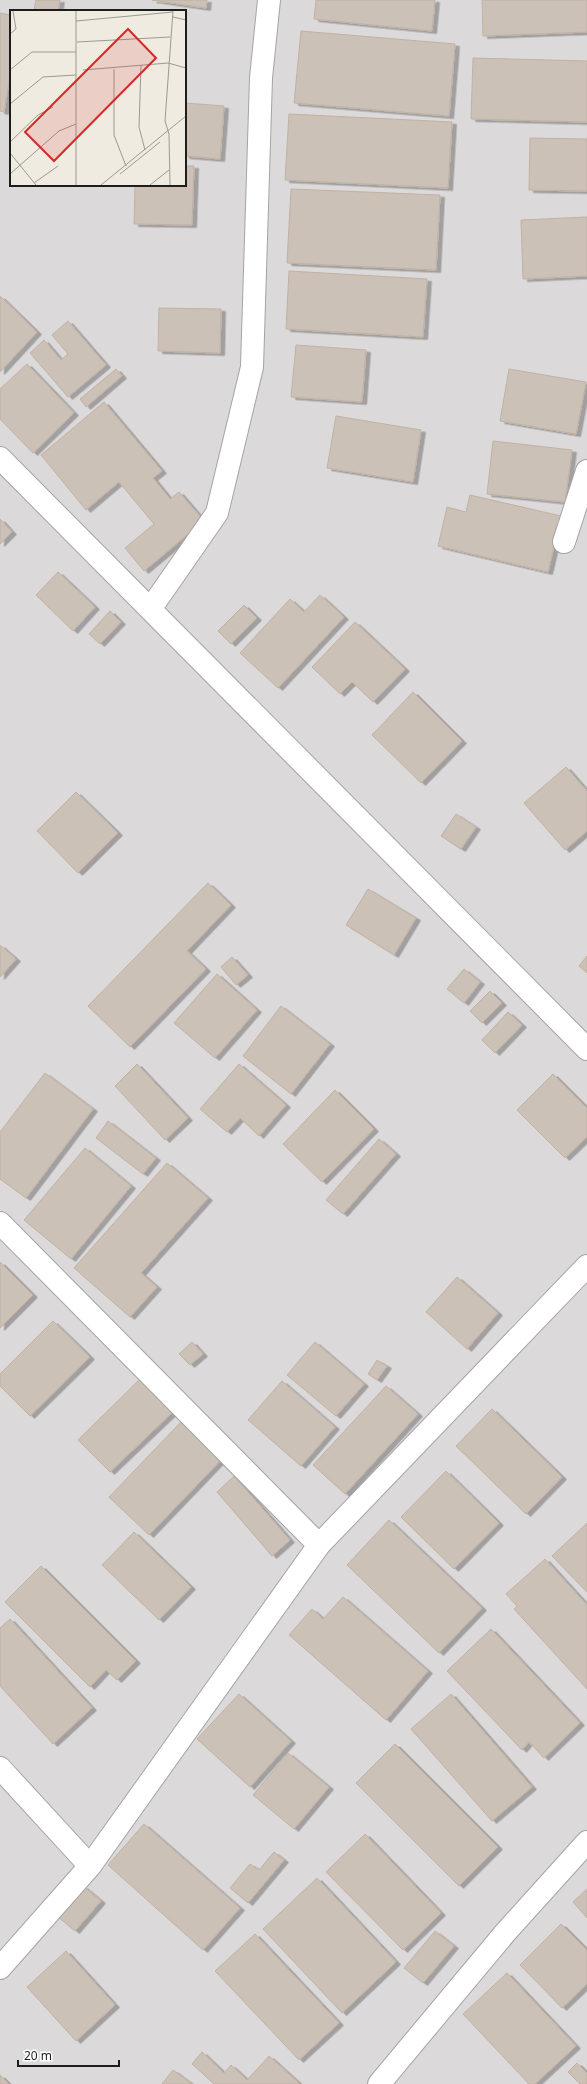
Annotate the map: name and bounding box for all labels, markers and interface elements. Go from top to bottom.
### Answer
inset map [10,10,186,186]
scale bar [18,2042,119,2068]
text: 20 m [24,2047,52,2064]

